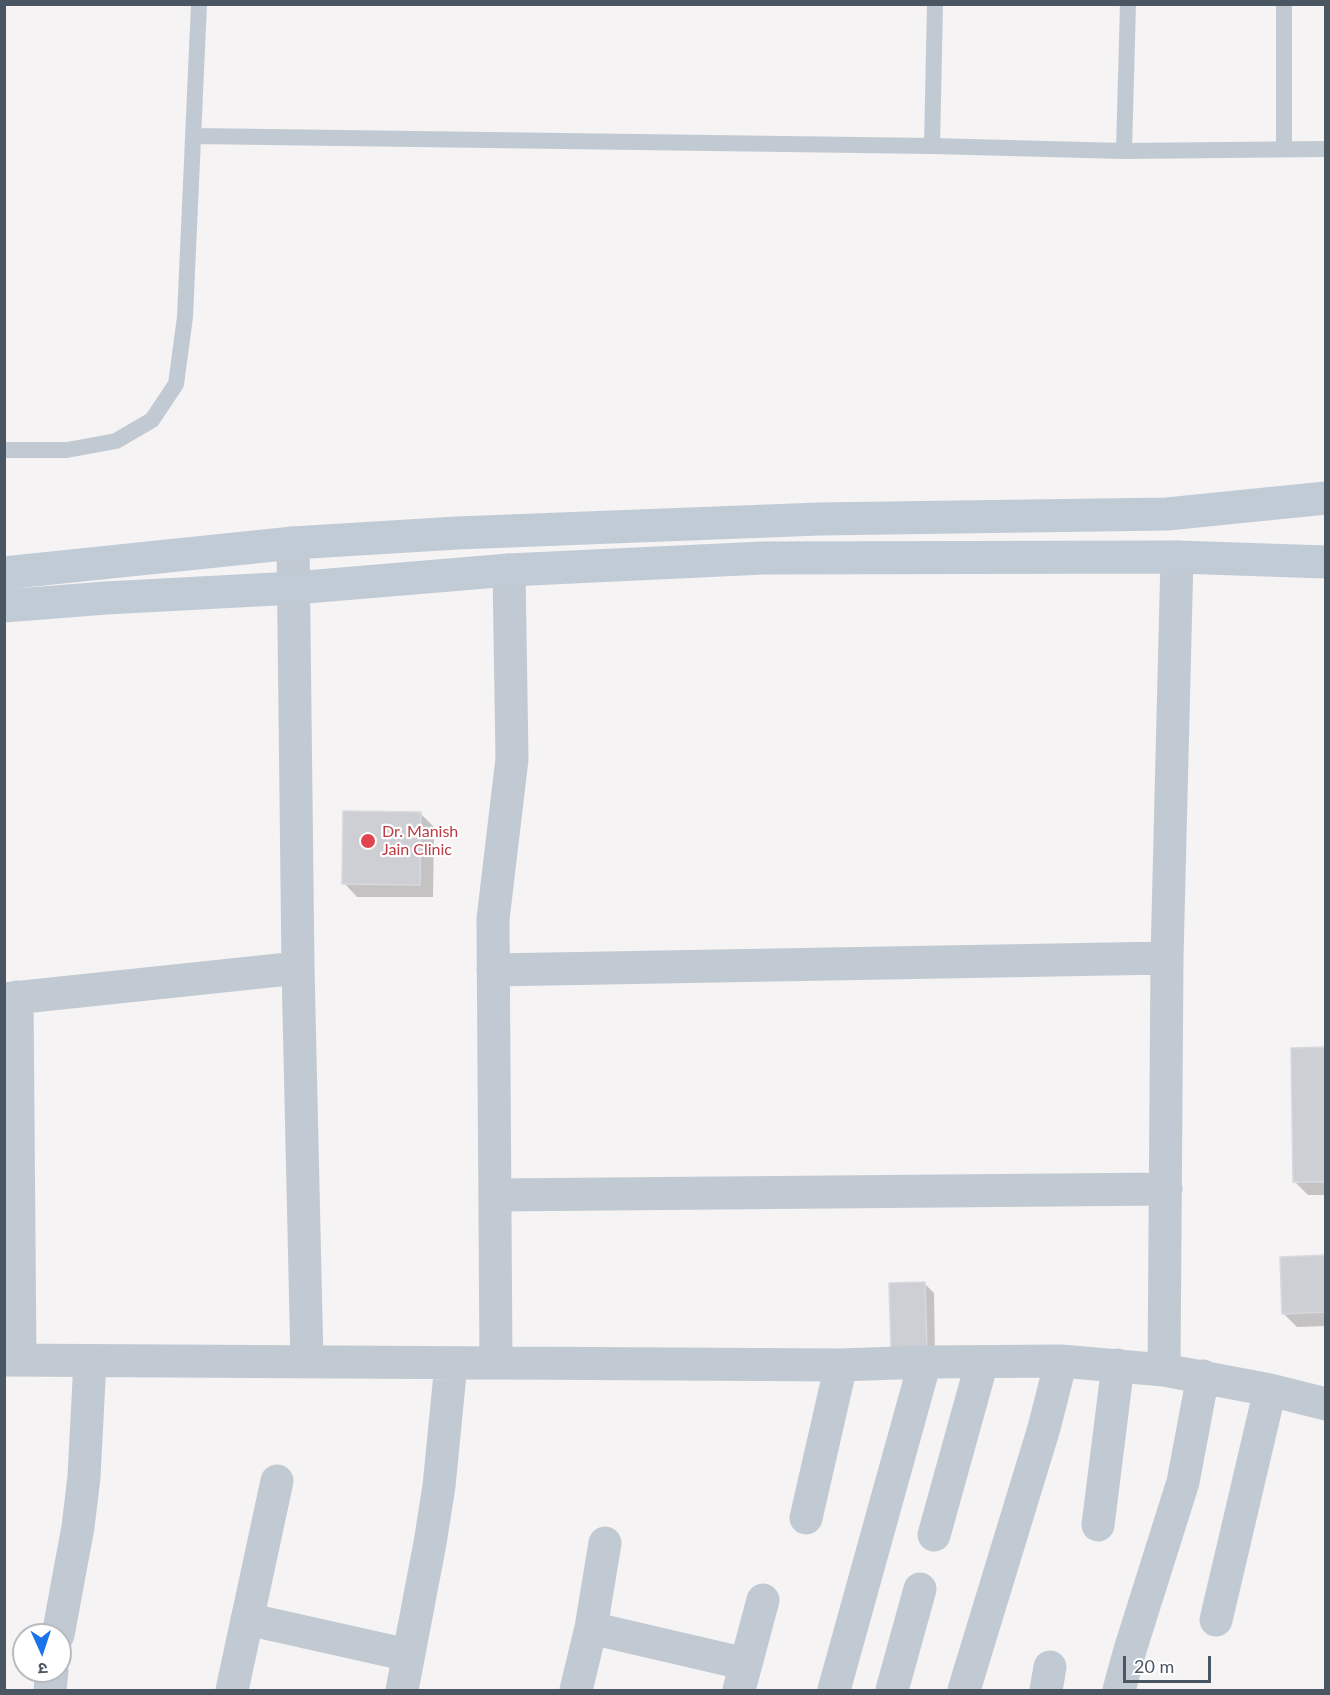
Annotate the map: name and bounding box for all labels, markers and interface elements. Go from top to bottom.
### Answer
place label: Dr. Manish Jain Clinic [382,822,458,860]
marker: Dr. Manish Jain Clinic [359,832,377,850]
north arrow [12,1623,72,1683]
scale bar [1126,1644,1214,1682]
text: 20 m [1134,1655,1174,1677]
text: उ [38,1660,48,1679]

